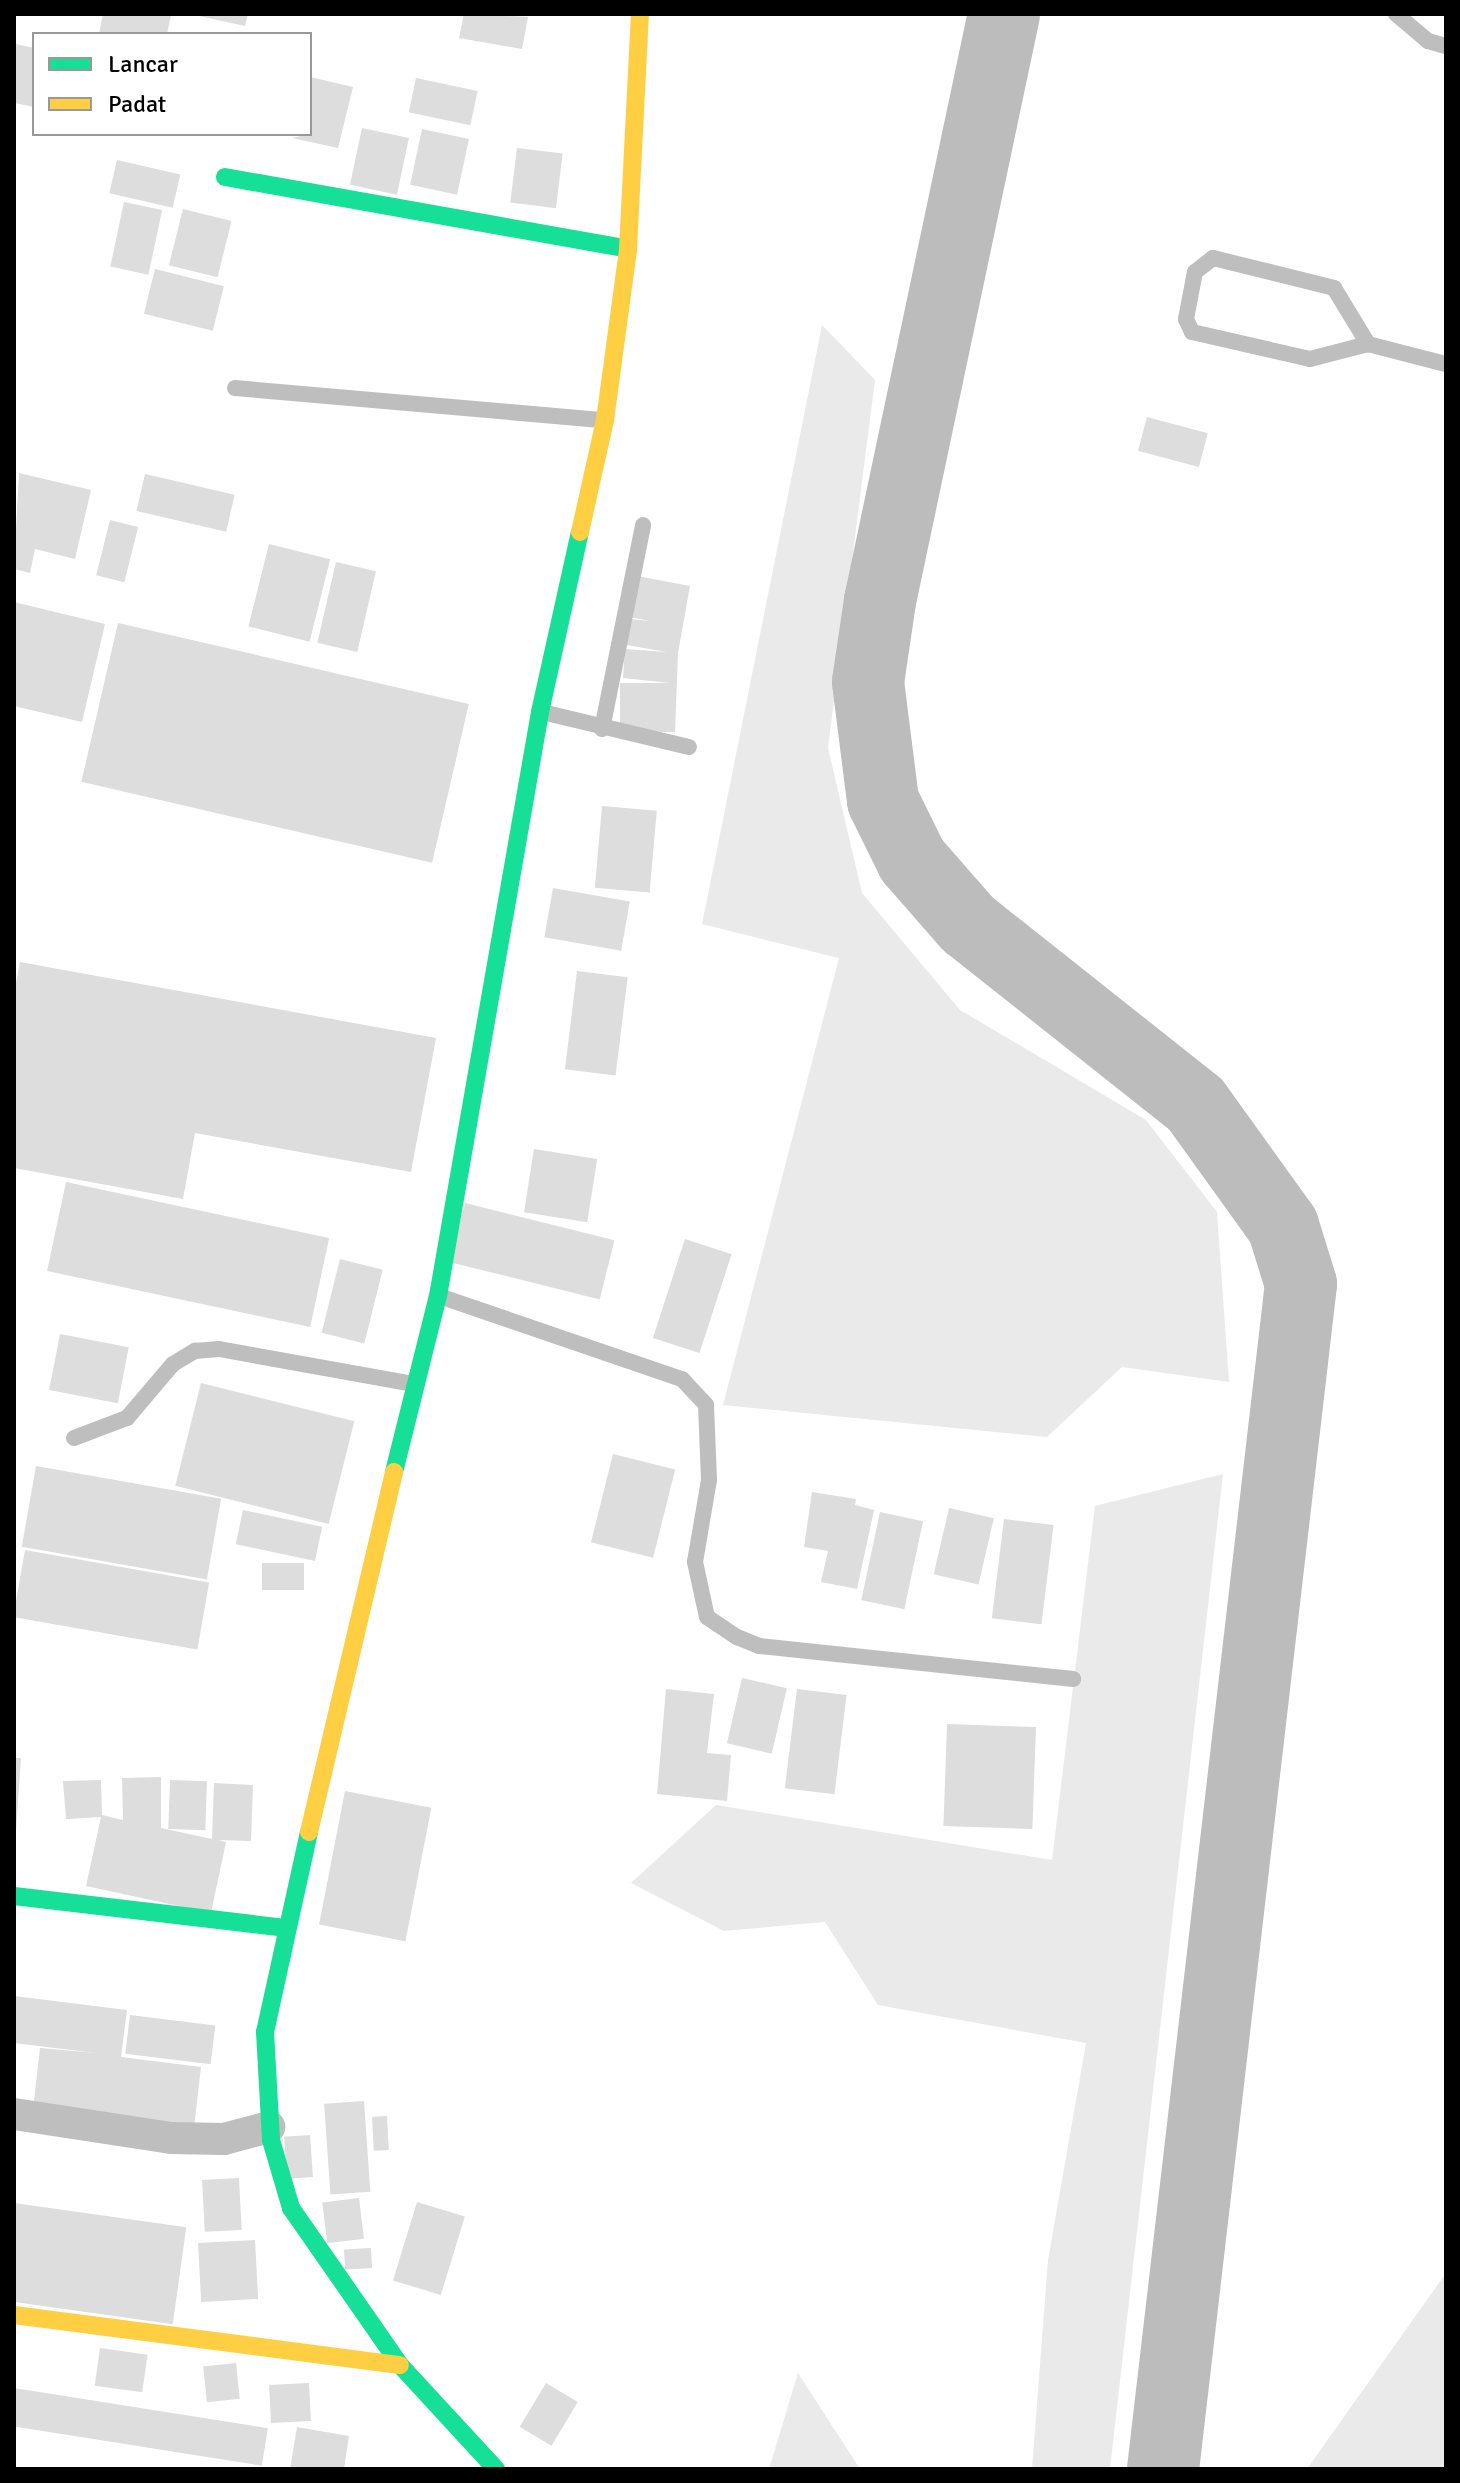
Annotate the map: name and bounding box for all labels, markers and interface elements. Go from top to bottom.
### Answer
legend [32,32,312,136]
text: Lancar [108,49,178,79]
text: Padat [108,89,166,119]

